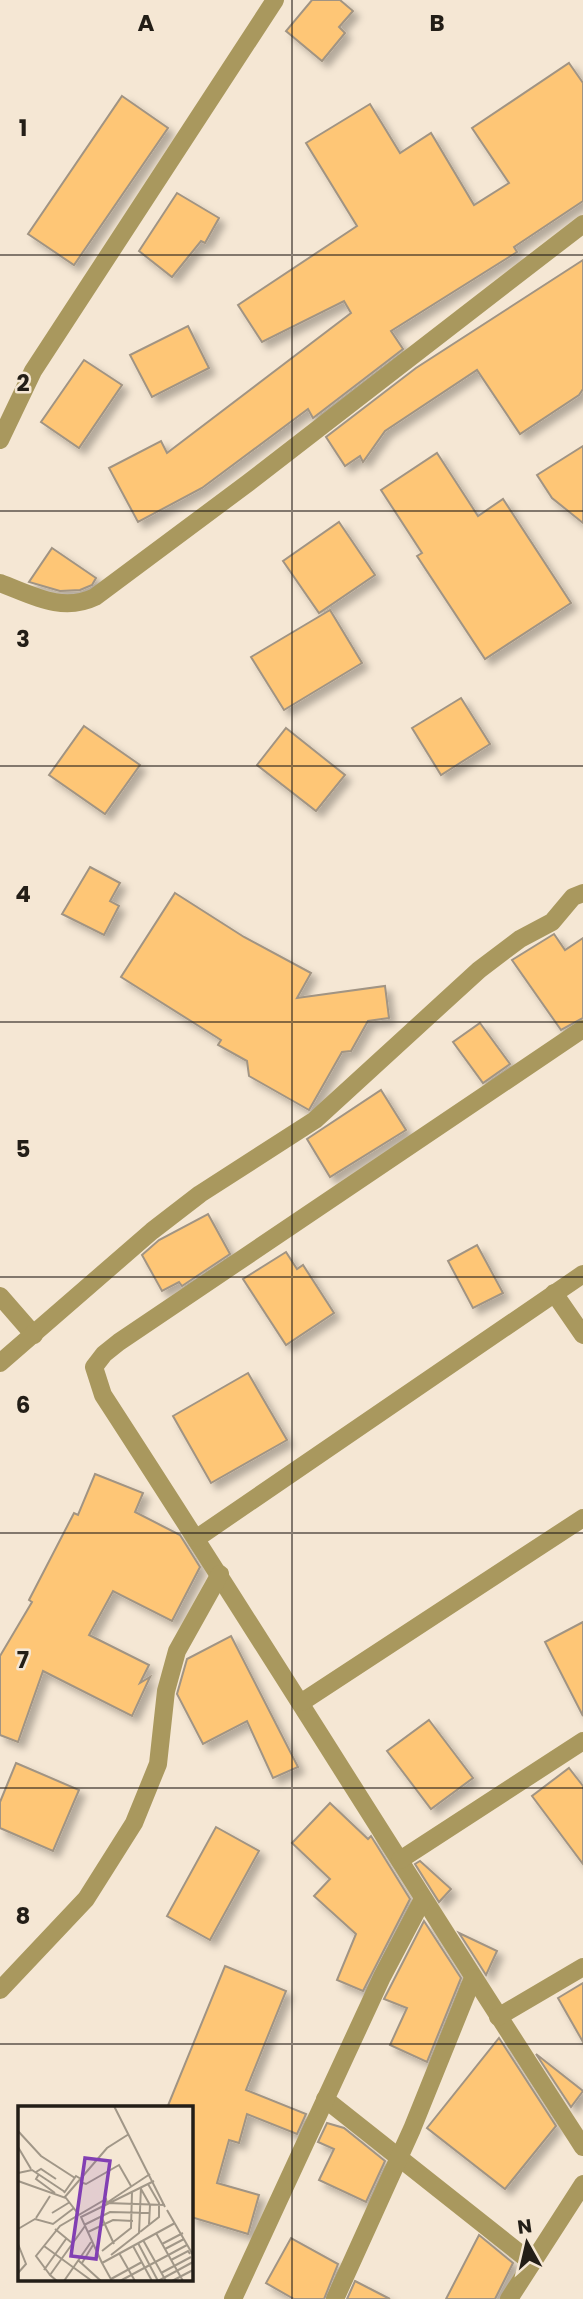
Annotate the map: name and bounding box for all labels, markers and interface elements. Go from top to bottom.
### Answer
text: A [138,7,155,39]
text: B [429,7,445,39]
text: 1 [19,112,27,144]
text: 2 [16,367,30,399]
text: 3 [16,623,30,655]
text: 4 [15,878,31,910]
text: 5 [16,1133,30,1165]
text: 6 [16,1389,30,1421]
text: 7 [17,1644,29,1676]
text: 8 [16,1900,30,1932]
inset map [18,2106,192,2282]
north arrow [492,2208,562,2278]
text: N [516,2212,534,2241]

